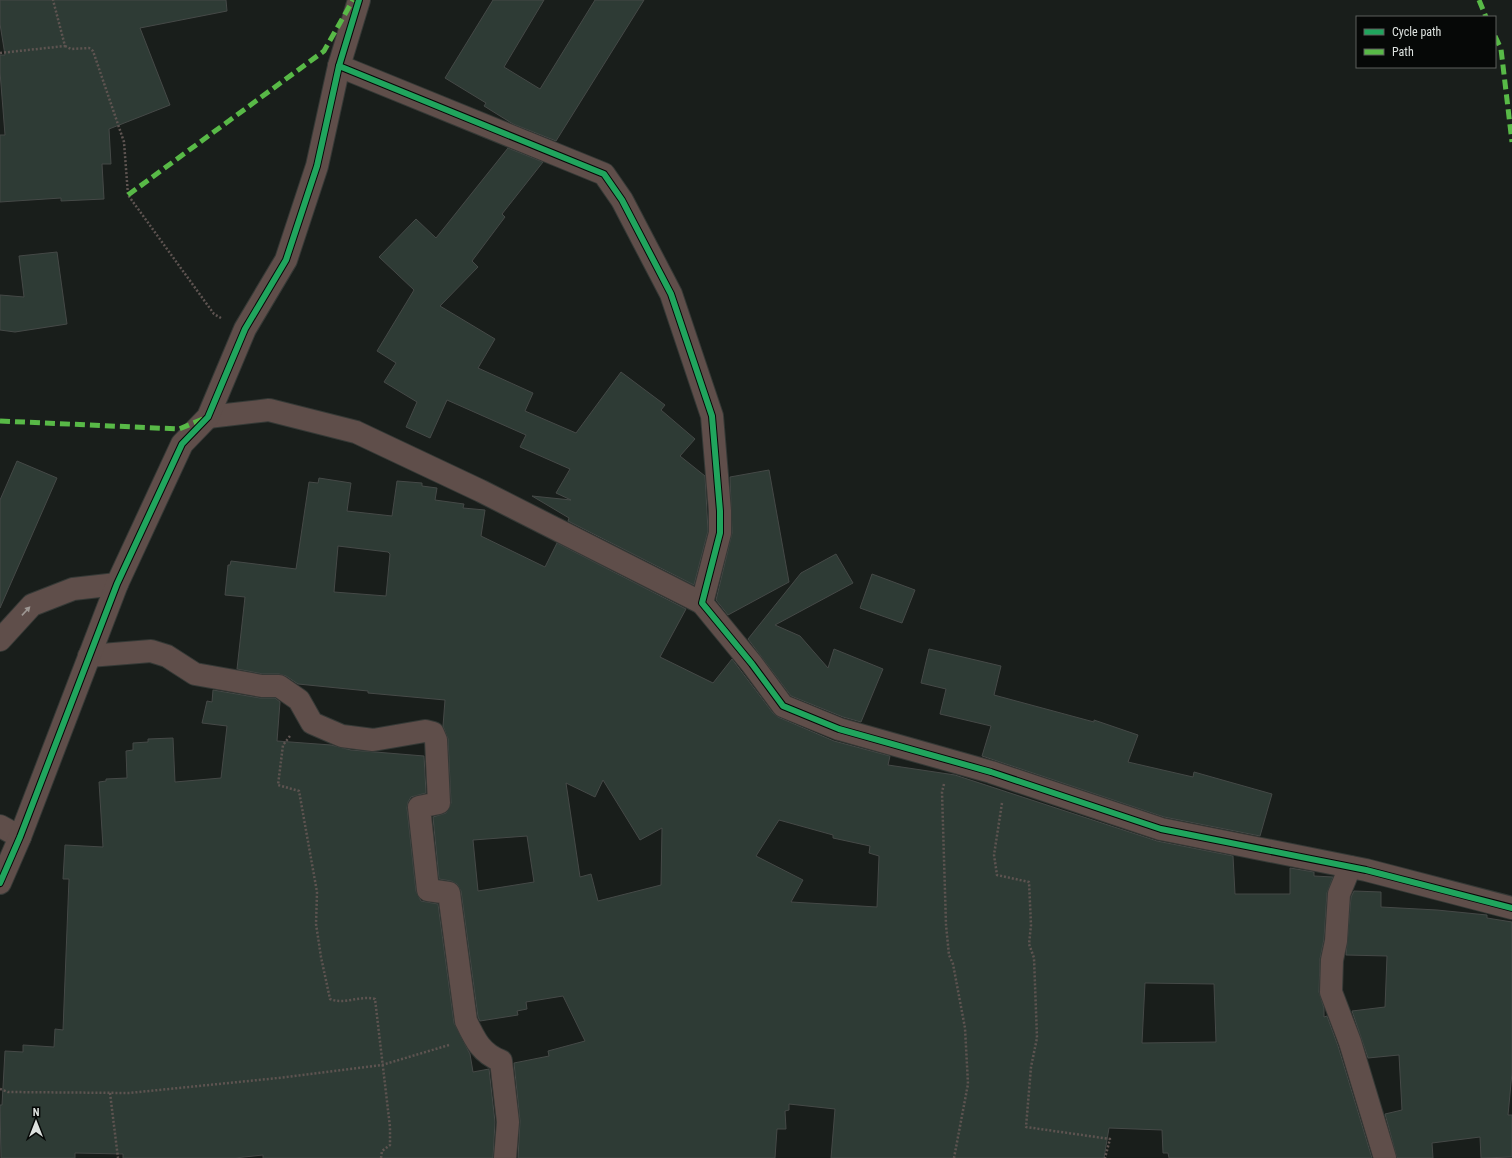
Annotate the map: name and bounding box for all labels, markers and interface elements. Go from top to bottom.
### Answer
legend [1356,16,1496,68]
text: Cycle path [1392,25,1442,39]
text: Path [1392,45,1414,59]
one-way arrow [22,606,31,616]
north arrow [16,1102,56,1142]
text: N [33,1106,40,1119]

